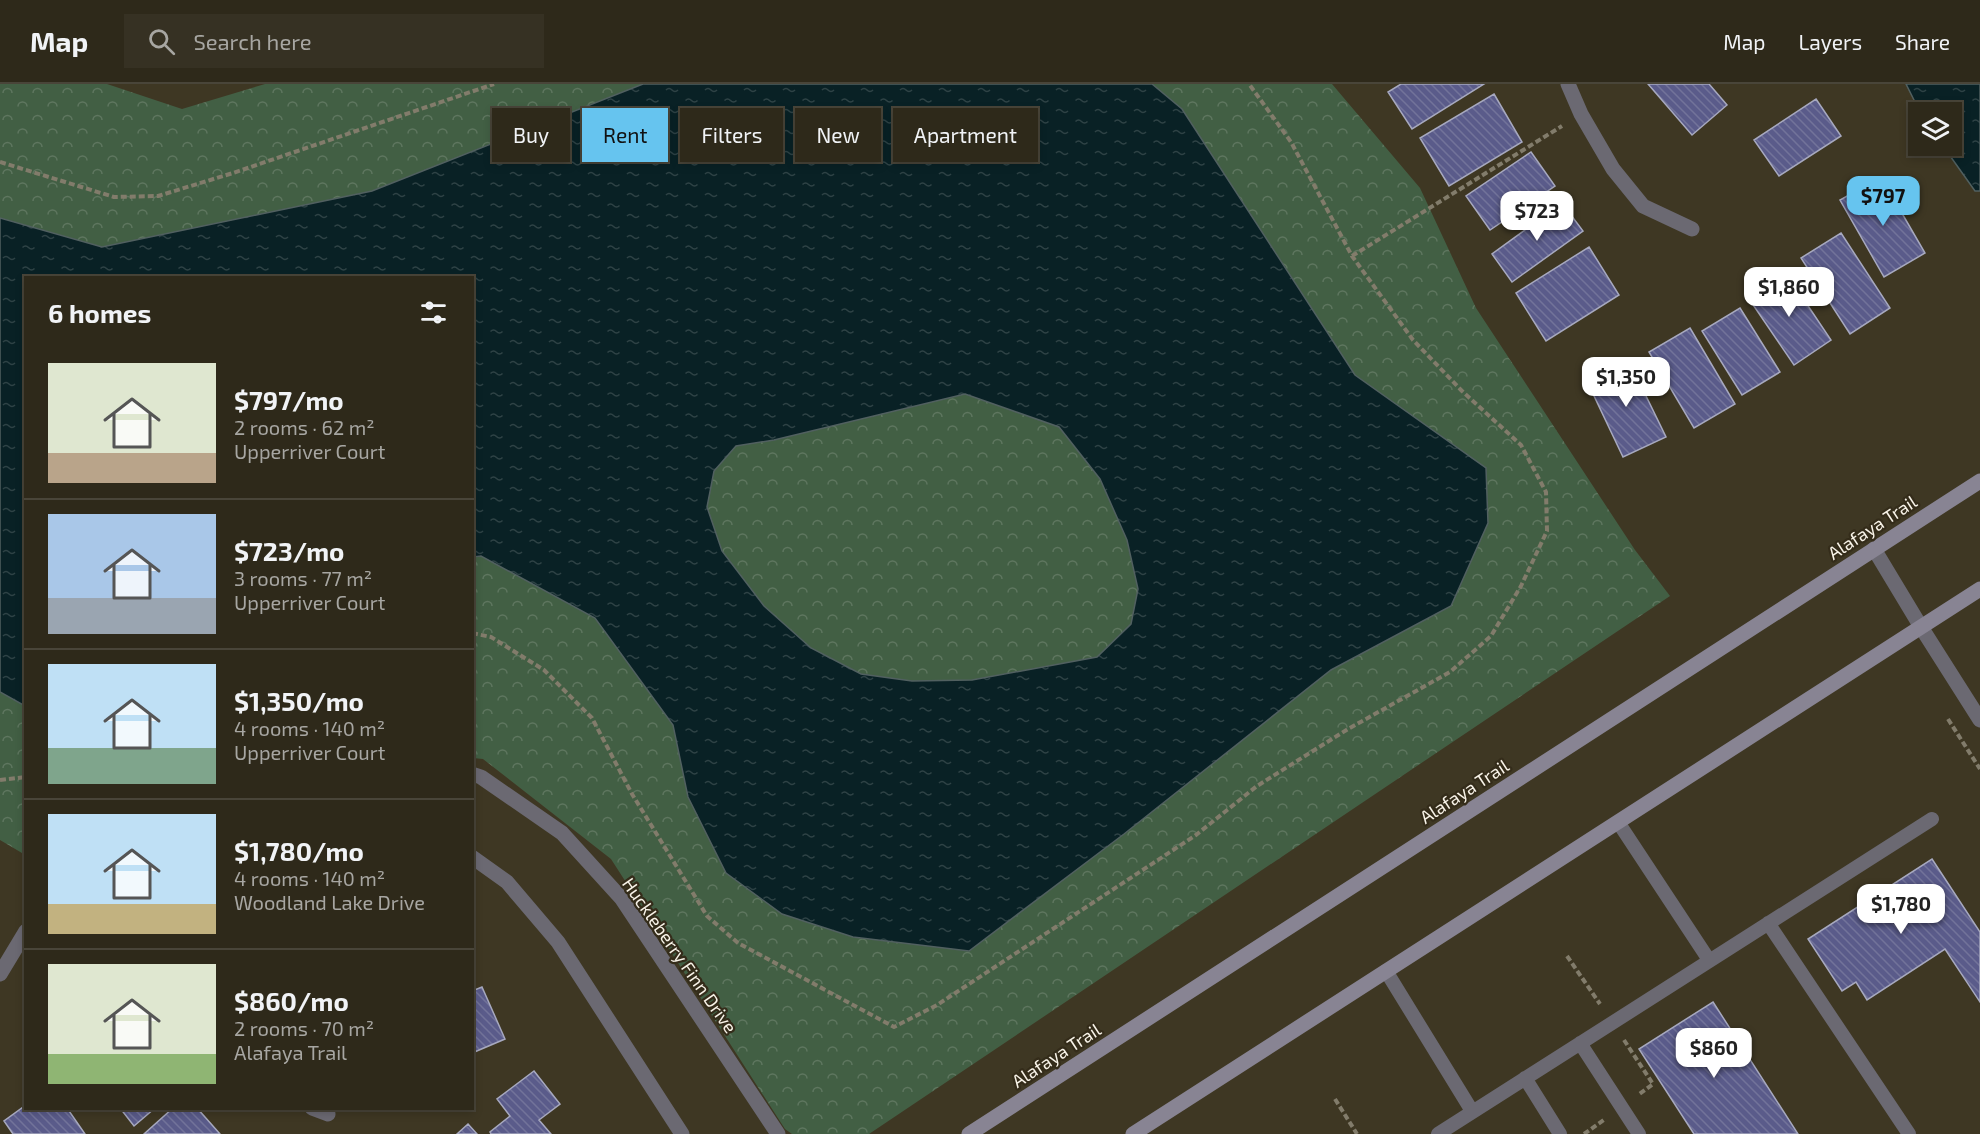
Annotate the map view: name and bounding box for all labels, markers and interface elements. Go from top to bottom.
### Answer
search box [124,14,544,68]
text: Map [30,24,88,58]
icon: search [145,25,178,58]
text: Search here [193,28,312,54]
text: Map [1723,29,1765,54]
text: Layers [1798,29,1862,54]
text: Share [1895,29,1950,54]
map controls [1908,102,1962,156]
button: layers [1908,102,1962,156]
chip: Buy [492,108,570,162]
chip: Rent [582,108,668,162]
chip: Filters [680,108,783,162]
chip: New [795,108,881,162]
chip: Apartment [893,108,1038,162]
pin: $797 [1847,176,1919,227]
text: $797 [1861,183,1905,207]
pin: $723 [1501,191,1573,242]
text: $723 [1514,198,1560,222]
pin: $1,860 [1740,267,1838,318]
text: $1,860 [1758,274,1820,298]
icon: filters [417,296,450,329]
text: 6 homes [48,297,151,328]
pin: $1,350 [1577,357,1675,408]
text: $1,350 [1596,364,1656,388]
text: $797/mo [234,384,344,415]
icon: home [96,387,168,459]
text: 2 rooms · 62 m² [234,415,374,439]
text: Upperriver Court [234,439,385,463]
street label: Alafaya Trail [1823,490,1921,564]
text: $723/mo [234,535,344,566]
icon: home [96,538,168,610]
text: 3 rooms · 77 m² [234,566,372,590]
text: Upperriver Court [234,590,385,614]
text: $1,350/mo [234,685,364,716]
icon: home [96,688,168,760]
text: 4 rooms · 140 m² [234,716,385,740]
text: Upperriver Court [234,740,385,764]
street label: Alafaya Trail [1415,754,1513,828]
text: $1,780/mo [234,835,364,866]
icon: home [96,838,168,910]
text: 4 rooms · 140 m² [234,866,385,890]
street label: Huckleberry Finn Drive [618,873,742,1037]
pin: $1,780 [1852,884,1950,935]
text: Woodland Lake Drive [234,890,425,914]
text: $1,780 [1871,891,1931,915]
text: $860/mo [234,985,349,1016]
icon: home [96,988,168,1060]
text: 2 rooms · 70 m² [234,1016,374,1040]
street label: Alafaya Trail [1007,1018,1105,1092]
pin: $860 [1678,1028,1750,1079]
text: $860 [1690,1035,1738,1059]
text: Alafaya Trail [234,1040,347,1064]

